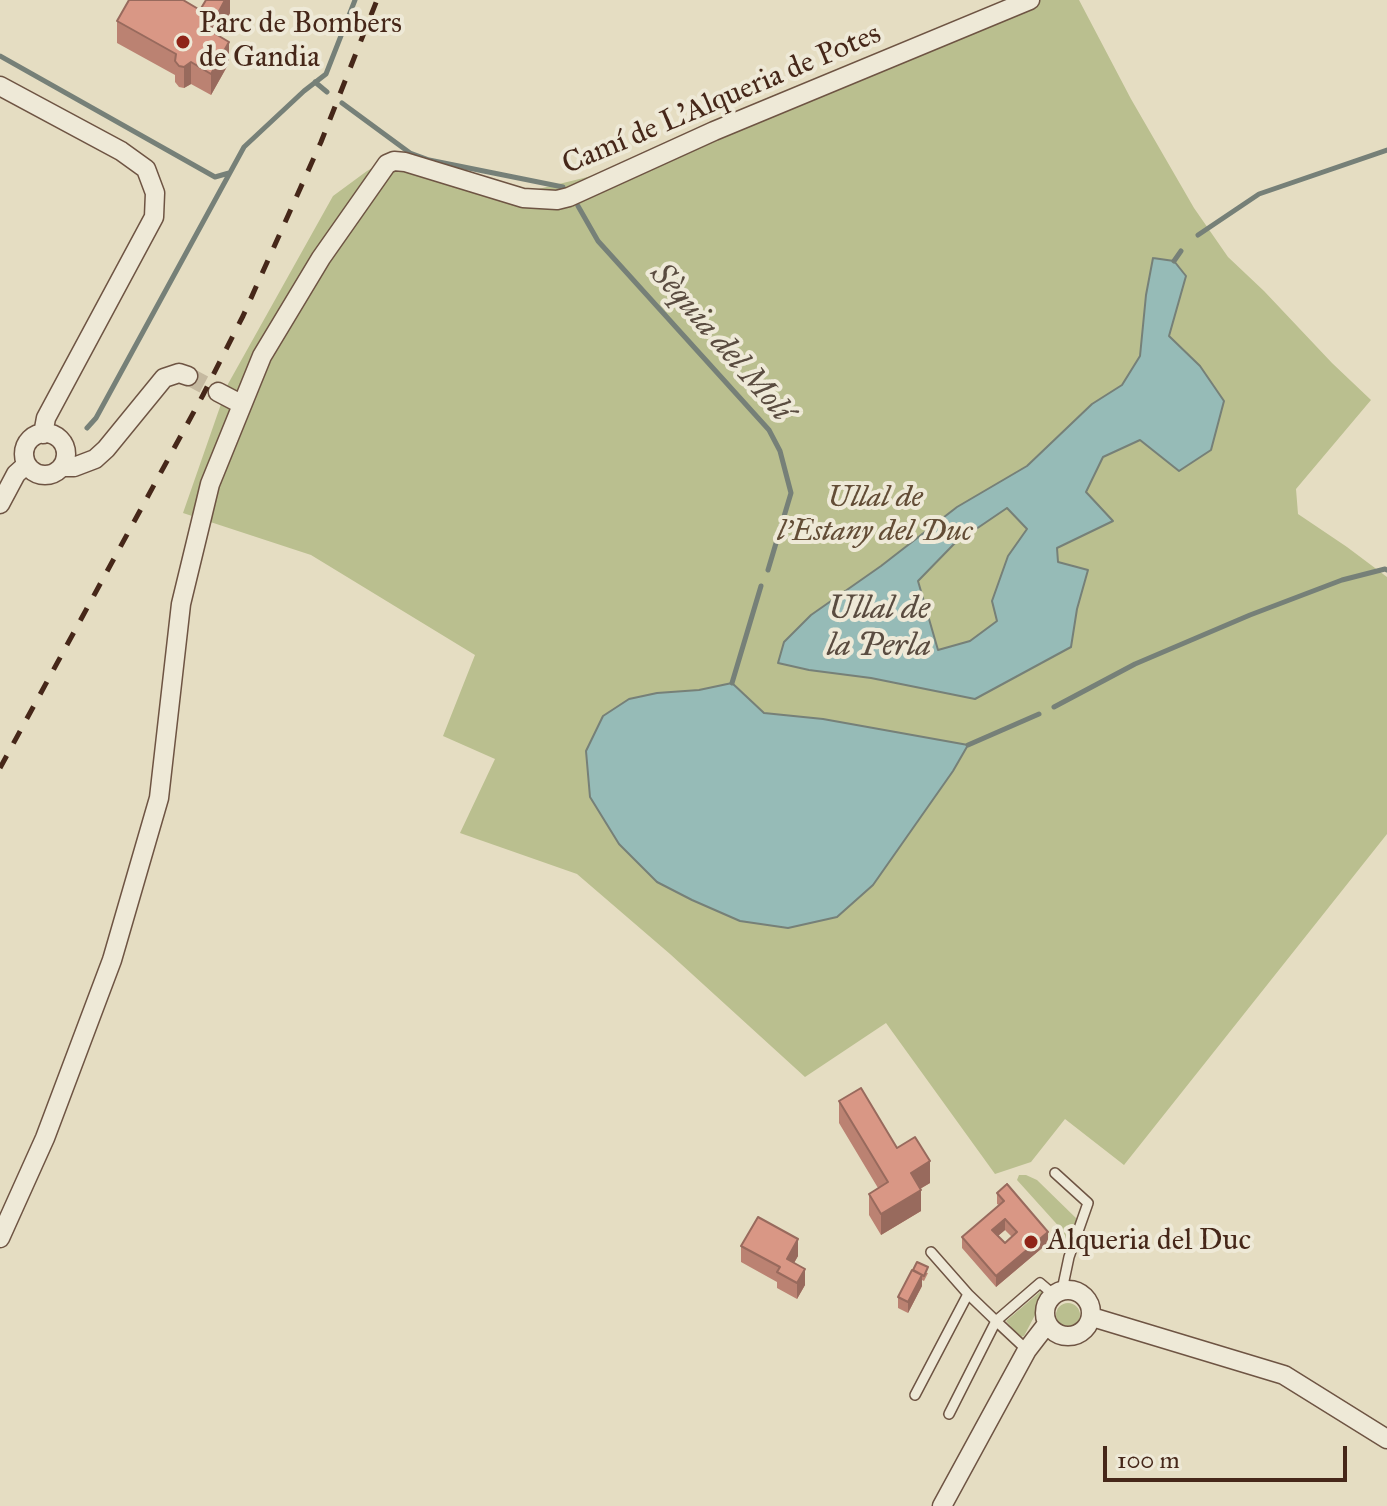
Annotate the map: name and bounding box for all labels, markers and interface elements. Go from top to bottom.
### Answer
place label: Parc de Bombers de Gandia [199,7,402,78]
street label: Camí de L'Alqueria de Potes [557,17,887,183]
marker: Parc de Bombers de Gandia [174,33,192,51]
water label: Sèquia del Molí [641,256,799,430]
park label: Ullal de l’Estany del Duc [777,481,973,552]
water label: Ullal de la Perla [827,591,931,666]
place label: Alqueria del Duc [1047,1224,1251,1260]
marker: Alqueria del Duc [1022,1233,1040,1251]
scale bar [1107,1430,1351,1480]
text: 100 m [1117,1445,1180,1475]

